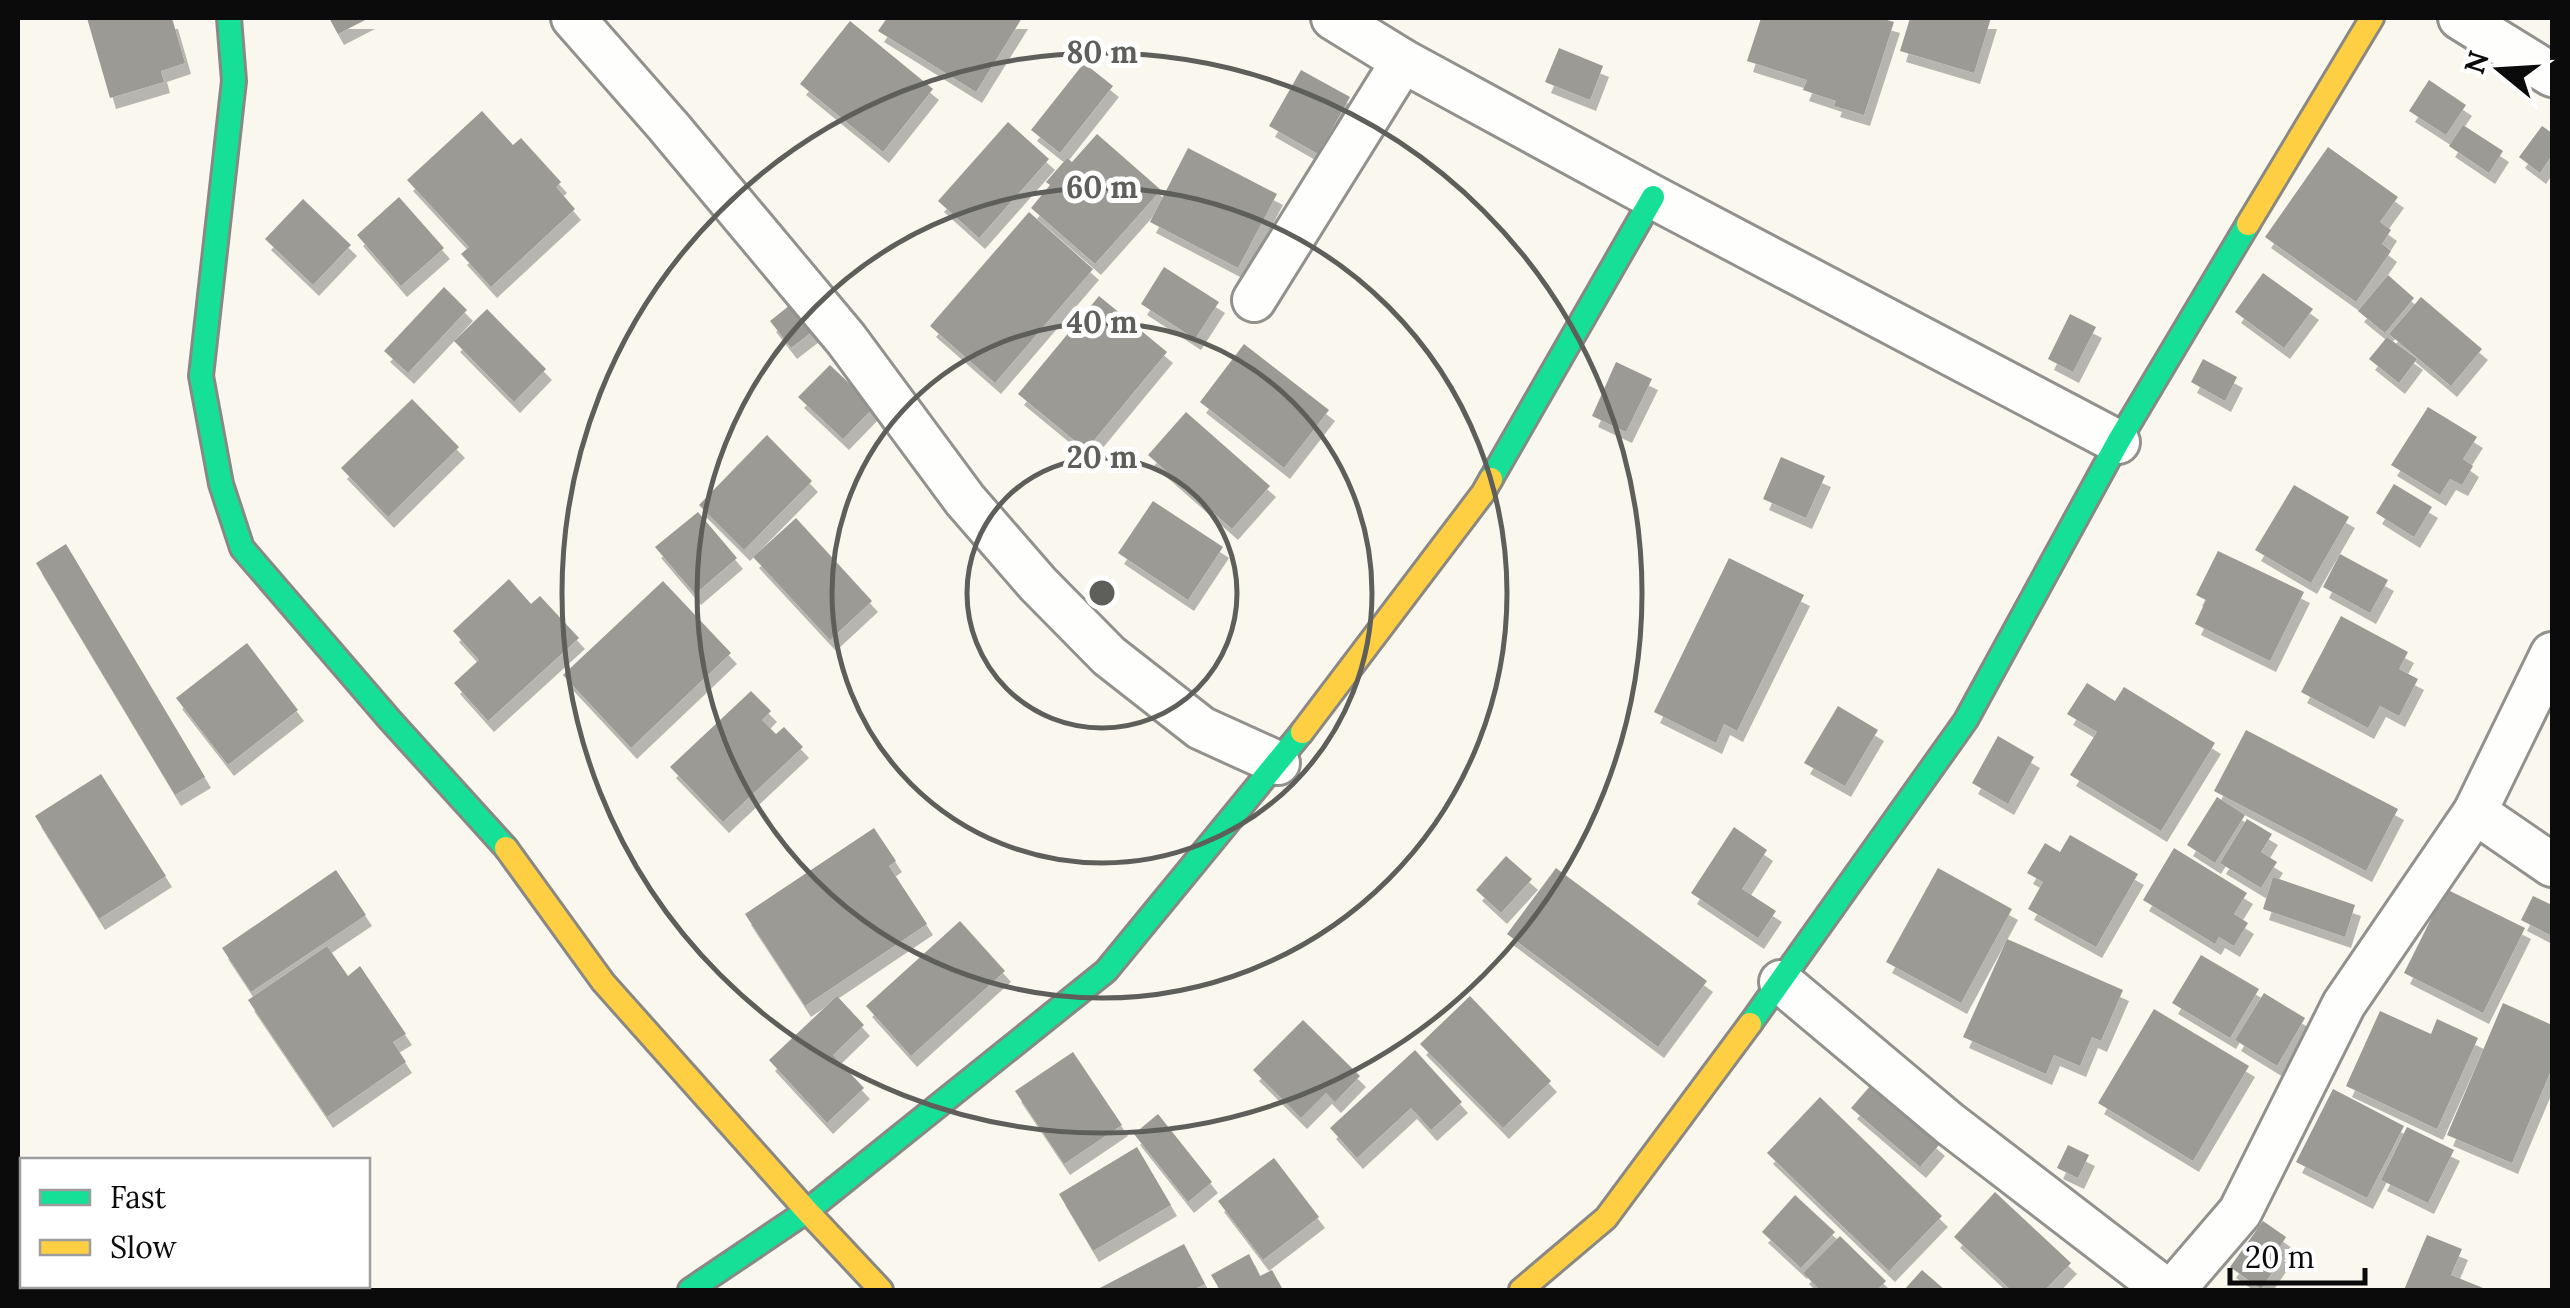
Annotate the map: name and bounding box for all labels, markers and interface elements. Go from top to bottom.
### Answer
north arrow [2450,20,2550,120]
text: 80 m [1066,33,1138,71]
text: N [2456,46,2497,78]
text: 60 m [1066,168,1138,206]
text: 40 m [1067,303,1138,341]
text: 20 m [1067,438,1138,476]
centre of rings [1084,575,1120,611]
legend [20,1158,370,1288]
text: Fast [110,1178,167,1216]
scale bar [2230,1223,2365,1285]
text: Slow [110,1228,176,1266]
text: 20 m [2245,1238,2314,1276]

